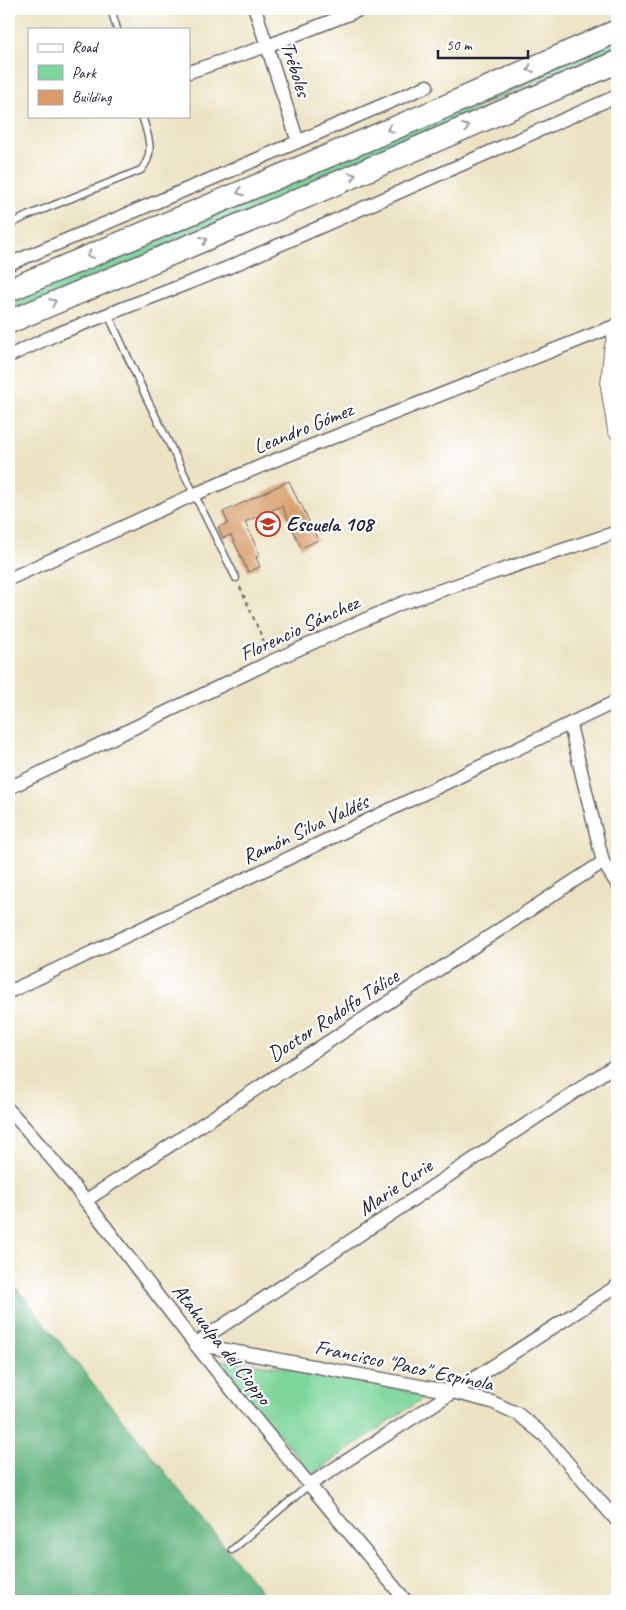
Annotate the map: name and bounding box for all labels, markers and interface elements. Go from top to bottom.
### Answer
legend [28,28,190,118]
scale bar [438,28,528,60]
text: 50 m [446,36,473,55]
text: Road [72,38,99,57]
street label: Tréboles [275,38,318,102]
one-way arrow [526,63,535,74]
text: Park [72,64,97,83]
text: Building [72,88,112,107]
one-way arrow [386,123,395,134]
one-way arrow [461,123,470,134]
one-way arrow [348,172,357,183]
one-way arrow [236,186,245,196]
one-way arrow [199,235,207,245]
one-way arrow [86,249,95,260]
one-way arrow [49,298,57,308]
street label: Leandro Gómez [250,395,359,460]
school or university icon: Escuela 108 [255,511,281,537]
place label: Escuela 108 [286,511,375,537]
street label: Florencio Sánchez [236,588,365,667]
street label: Ramón Silva Valdés [238,788,374,870]
street label: Doctor Rodolfo Tálice [263,962,404,1067]
street label: Marie Curie [353,1152,438,1221]
street label: Atahualpa del Cioppo [167,1278,279,1412]
street label: Francisco "Paco" Espínola [313,1333,497,1397]

